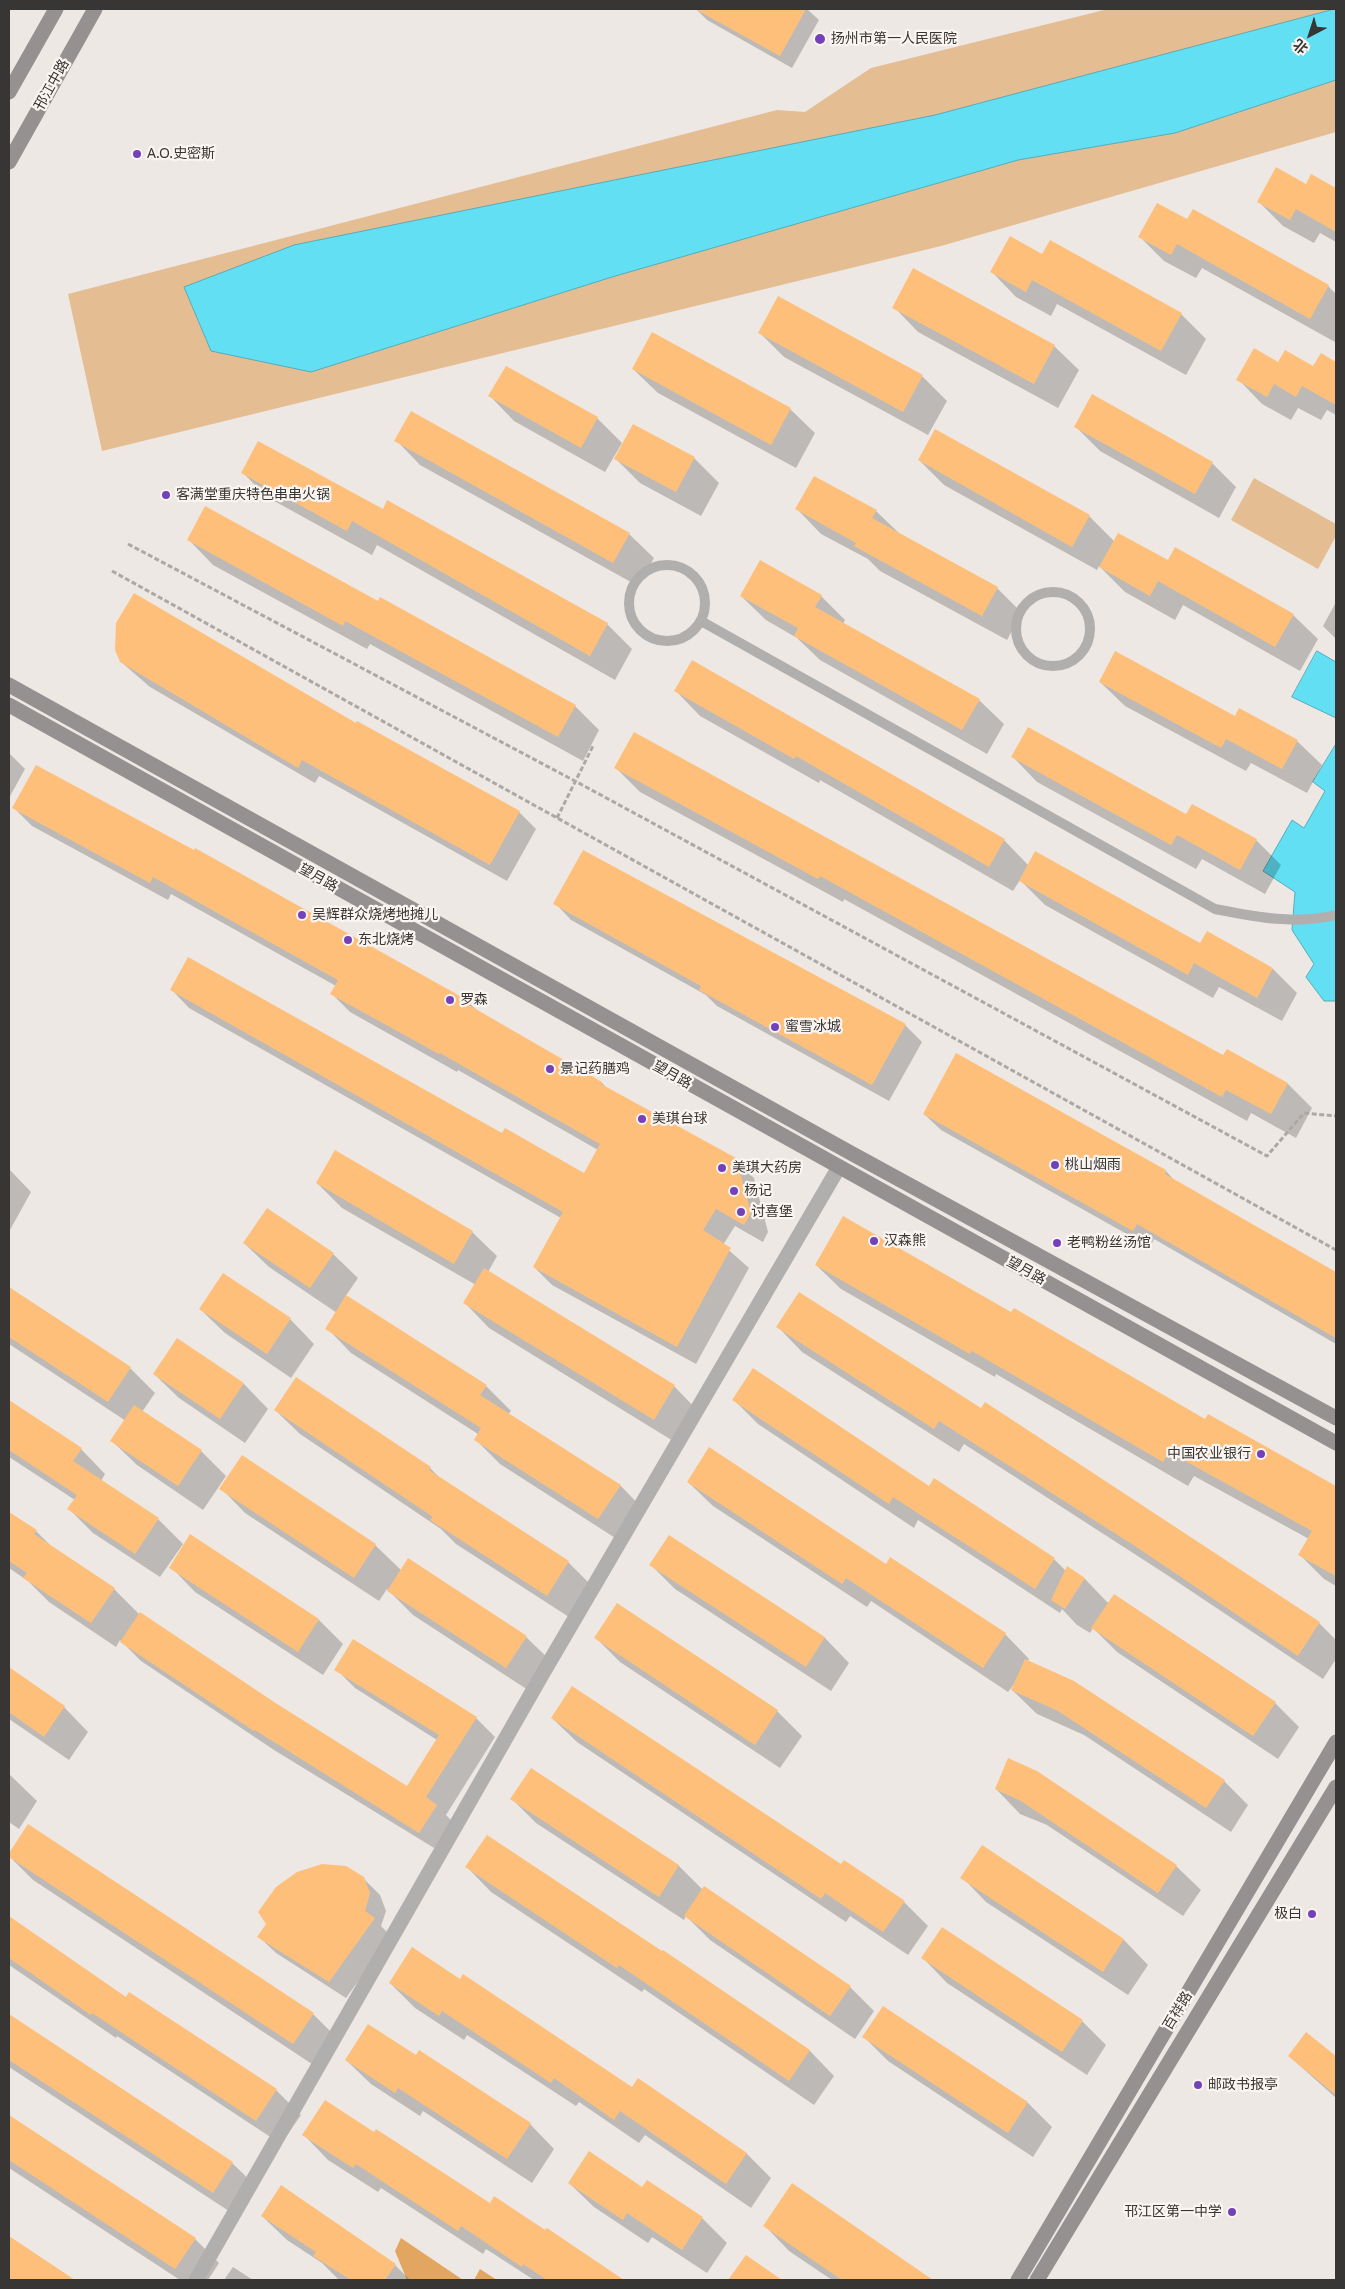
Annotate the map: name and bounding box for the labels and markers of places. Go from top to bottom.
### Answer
place label: 扬州市第一人民医院 [831,31,957,47]
marker: 扬州市第一人民医院 [813,32,827,46]
place label: A.O.史密斯 [147,146,215,162]
marker: A.O.史密斯 [131,148,143,160]
place label: 客满堂重庆特色串串火锅 [176,487,330,503]
marker: 客满堂重庆特色串串火锅 [160,489,172,501]
place label: 吴辉群众烧烤地摊儿 [312,907,438,923]
marker: 吴辉群众烧烤地摊儿 [296,909,308,921]
place label: 东北烧烤 [358,932,414,948]
marker: 东北烧烤 [342,934,354,946]
place label: 罗森 [460,992,488,1008]
marker: 罗森 [444,994,456,1006]
place label: 蜜雪冰城 [785,1019,841,1035]
marker: 蜜雪冰城 [769,1021,781,1033]
place label: 景记药膳鸡 [560,1061,630,1077]
marker: 景记药膳鸡 [544,1063,556,1075]
place label: 美琪台球 [652,1111,708,1127]
marker: 美琪台球 [636,1113,648,1125]
place label: 桃山烟雨 [1065,1157,1121,1173]
marker: 桃山烟雨 [1049,1159,1061,1171]
place label: 美琪大药房 [732,1160,802,1176]
marker: 美琪大药房 [716,1162,728,1174]
place label: 杨记 [744,1183,772,1199]
marker: 杨记 [728,1185,740,1197]
place label: 讨喜堡 [751,1204,793,1220]
marker: 讨喜堡 [735,1206,747,1218]
place label: 汉森熊 [884,1233,926,1249]
marker: 汉森熊 [868,1235,880,1247]
place label: 老鸭粉丝汤馆 [1067,1235,1151,1251]
marker: 老鸭粉丝汤馆 [1051,1237,1063,1249]
place label: 中国农业银行 [1167,1446,1251,1462]
marker: 中国农业银行 [1255,1448,1267,1460]
place label: 极白 [1274,1906,1302,1922]
marker: 极白 [1306,1908,1318,1920]
place label: 邮政书报亭 [1208,2077,1278,2093]
marker: 邮政书报亭 [1192,2079,1204,2091]
place label: 邗江区第一中学 [1124,2204,1222,2220]
marker: 邗江区第一中学 [1226,2206,1238,2218]

